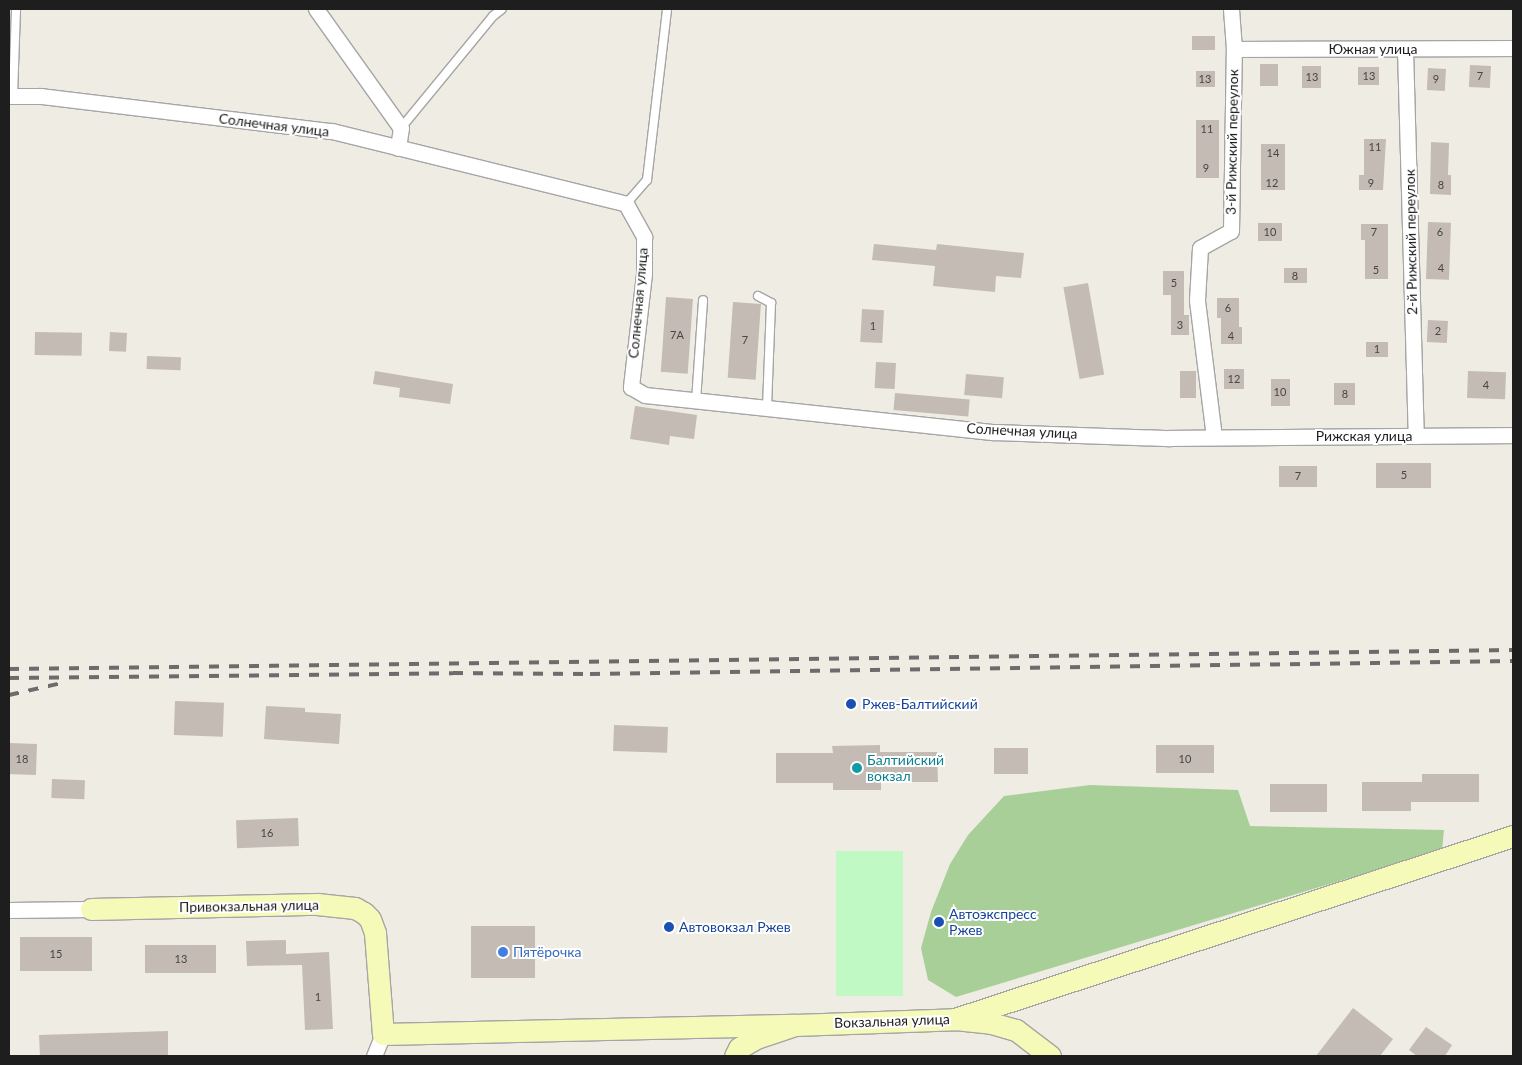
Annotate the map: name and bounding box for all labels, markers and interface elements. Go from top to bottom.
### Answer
street label: Южная улица [1329,41,1417,57]
street label: 3-й Рижский переулок [1222,69,1242,215]
house number: 13 [1363,69,1375,83]
house number: 7 [1477,69,1483,83]
house number: 13 [1306,70,1318,84]
house number: 13 [1199,72,1211,86]
house number: 9 [1433,72,1439,86]
street label: Солнечная улица [218,110,330,140]
house number: 11 [1201,122,1213,136]
house number: 11 [1369,140,1381,154]
house number: 14 [1267,146,1279,160]
house number: 9 [1203,161,1209,175]
street label: 2-й Рижский переулок [1401,169,1421,315]
house number: 12 [1266,176,1278,190]
house number: 9 [1368,176,1374,190]
house number: 8 [1438,178,1444,192]
house number: 10 [1264,225,1276,239]
house number: 7 [1371,225,1377,239]
house number: 6 [1437,225,1443,239]
street label: Солнечная улица [625,247,651,359]
house number: 4 [1438,261,1444,275]
house number: 5 [1373,263,1379,277]
house number: 8 [1292,269,1298,283]
house number: 5 [1171,276,1177,290]
house number: 6 [1225,301,1231,315]
house number: 3 [1177,318,1183,332]
house number: 1 [870,319,876,333]
house number: 2 [1435,324,1441,338]
house number: 7А [670,328,684,342]
house number: 4 [1228,329,1234,343]
house number: 7 [742,333,748,347]
house number: 1 [1374,342,1380,356]
house number: 12 [1228,372,1240,386]
house number: 4 [1483,378,1489,392]
house number: 10 [1274,385,1286,399]
house number: 8 [1342,387,1348,401]
street label: Солнечная улица [966,420,1078,442]
street label: Рижская улица [1316,428,1412,444]
house number: 5 [1401,468,1407,482]
house number: 7 [1295,469,1301,483]
place label: Ржев-Балтийский [862,696,978,712]
marker: Ржев-Балтийский [844,697,858,711]
house number: 18 [16,752,28,766]
place label: Балтийский вокзал [867,752,944,784]
house number: 10 [1179,752,1191,766]
marker: Балтийский вокзал [851,762,863,774]
house number: 16 [261,826,273,840]
street label: Привокзальная улица [179,896,319,916]
place label: Автоэкспресс Ржев [949,906,1037,939]
marker: Автоэкспресс Ржев [933,916,945,928]
place label: Автовокзал Ржев [679,919,791,935]
marker: Автовокзал Ржев [663,921,675,933]
place label: Пятёрочка [513,944,581,960]
marker: Пятёрочка [497,946,509,958]
house number: 15 [50,947,62,961]
house number: 13 [175,952,187,966]
house number: 1 [315,990,321,1004]
street label: Вокзальная улица [834,1011,950,1031]

